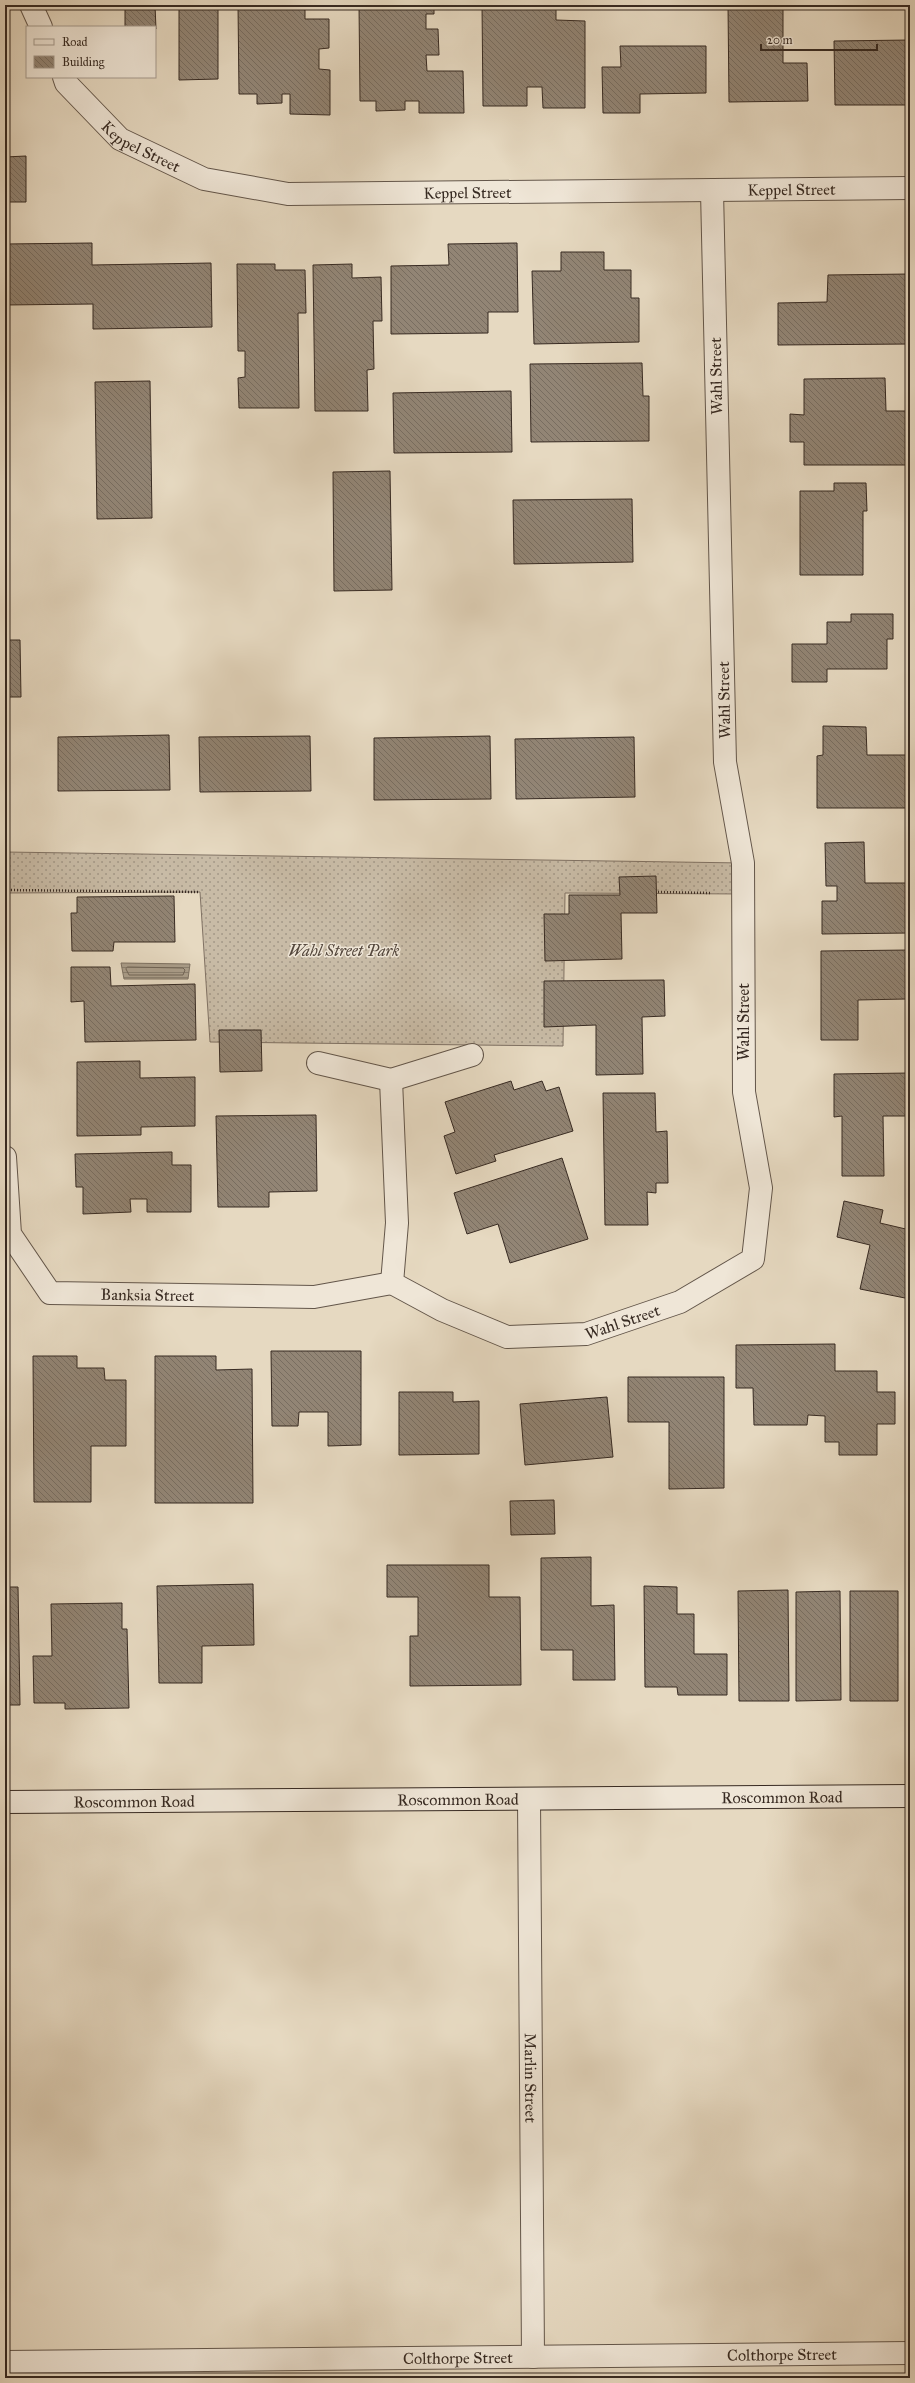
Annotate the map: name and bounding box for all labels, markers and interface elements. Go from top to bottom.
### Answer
legend [26,26,156,78]
scale bar [761,26,877,52]
text: 20 m [767,33,793,47]
text: Road [62,35,88,49]
text: Building [62,55,105,70]
street label: Keppel Street [98,116,184,176]
street label: Keppel Street [747,179,836,199]
street label: Keppel Street [423,182,512,202]
street label: Wahl Street [706,337,726,415]
street label: Wahl Street [714,661,734,739]
park label: Wahl Street Park [289,941,399,960]
street label: Wahl Street [734,983,753,1061]
street label: Banksia Street [101,1284,195,1305]
street label: Wahl Street [583,1300,662,1343]
street label: Roscommon Road [721,1787,843,1807]
street label: Roscommon Road [397,1789,519,1809]
street label: Roscommon Road [73,1791,195,1811]
street label: Marlin Street [521,2033,541,2123]
street label: Colthorpe Street [727,2344,837,2364]
street label: Colthorpe Street [403,2347,513,2368]

